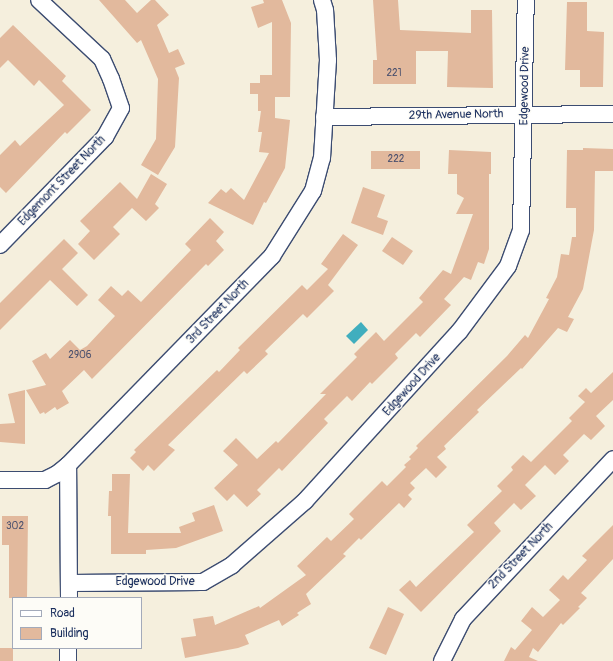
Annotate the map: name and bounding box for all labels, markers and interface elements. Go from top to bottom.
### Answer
street label: Edgewood Drive [517,46,533,126]
house number: 221 [386,68,402,80]
street label: 29th Avenue North [409,107,503,123]
street label: Edgemont Street North [15,133,109,229]
house number: 222 [388,154,404,166]
street label: 3rd Street North [184,277,252,347]
house number: 2906 [68,350,92,362]
street label: Edgewood Drive [380,351,444,419]
street label: 2nd Street North [486,520,556,592]
house number: 302 [6,521,24,533]
street label: Edgewood Drive [115,575,195,589]
legend [12,597,142,649]
text: Road [50,606,75,621]
text: Building [50,626,89,641]

